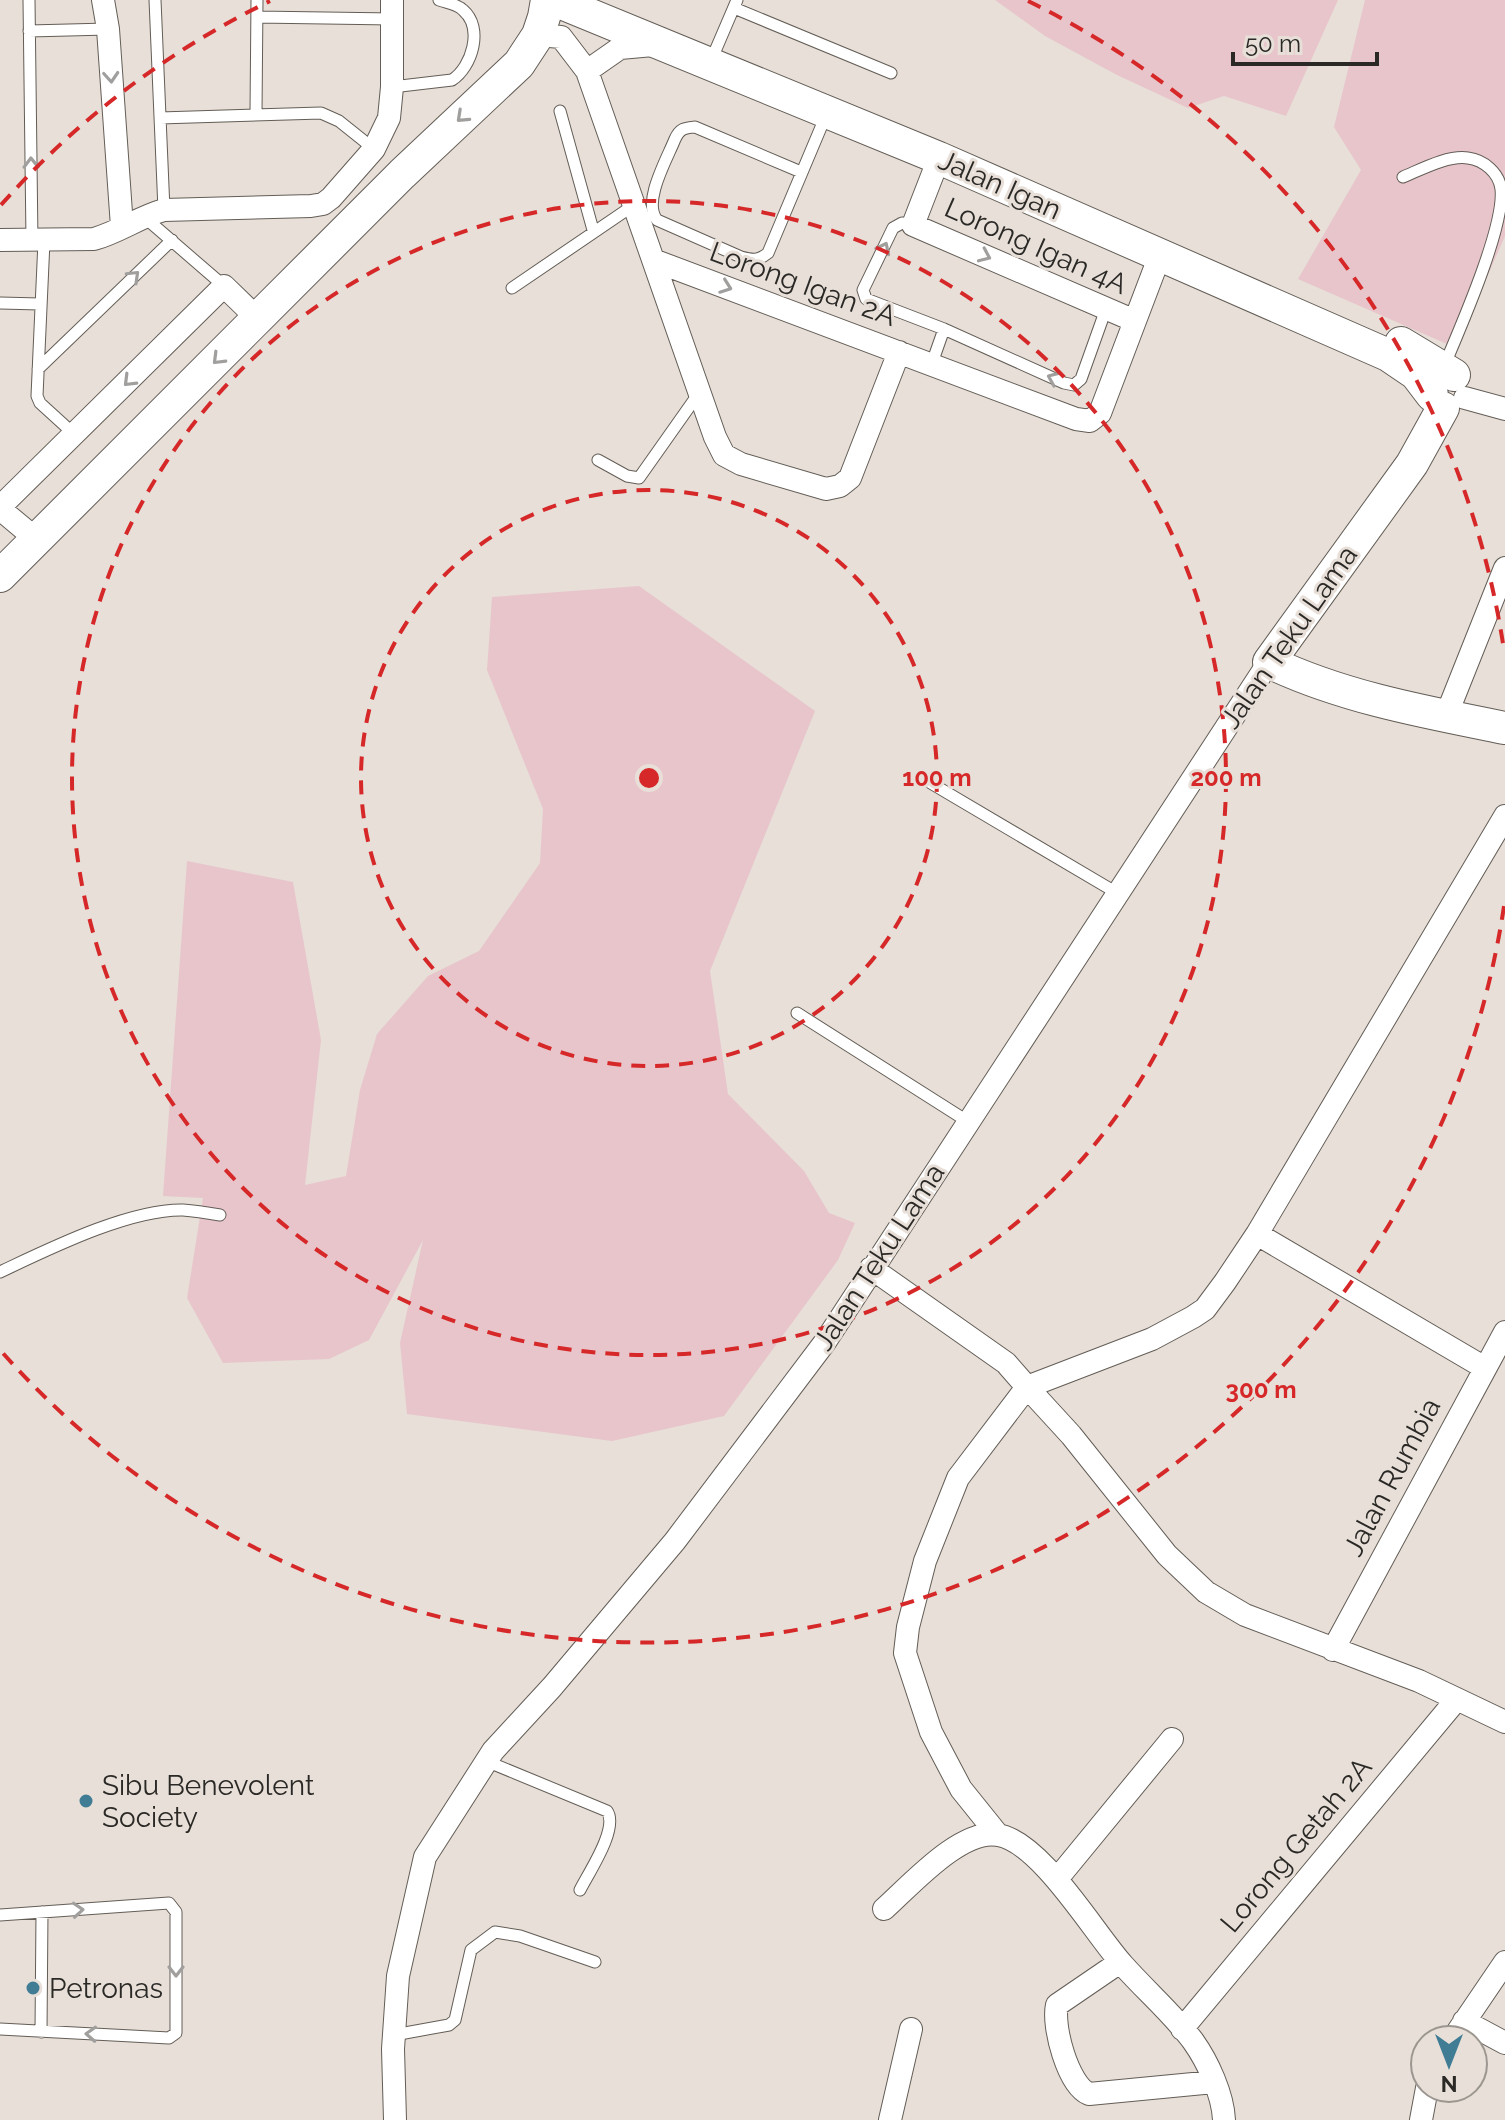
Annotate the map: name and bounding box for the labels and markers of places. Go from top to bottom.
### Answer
centre of rings [635,764,663,792]
place label: Sibu Benevolent Society [102,1769,315,1834]
marker: Sibu Benevolent Society [77,1792,95,1810]
place label: Petronas [49,1972,163,2005]
marker: Petronas [24,1979,42,1997]

